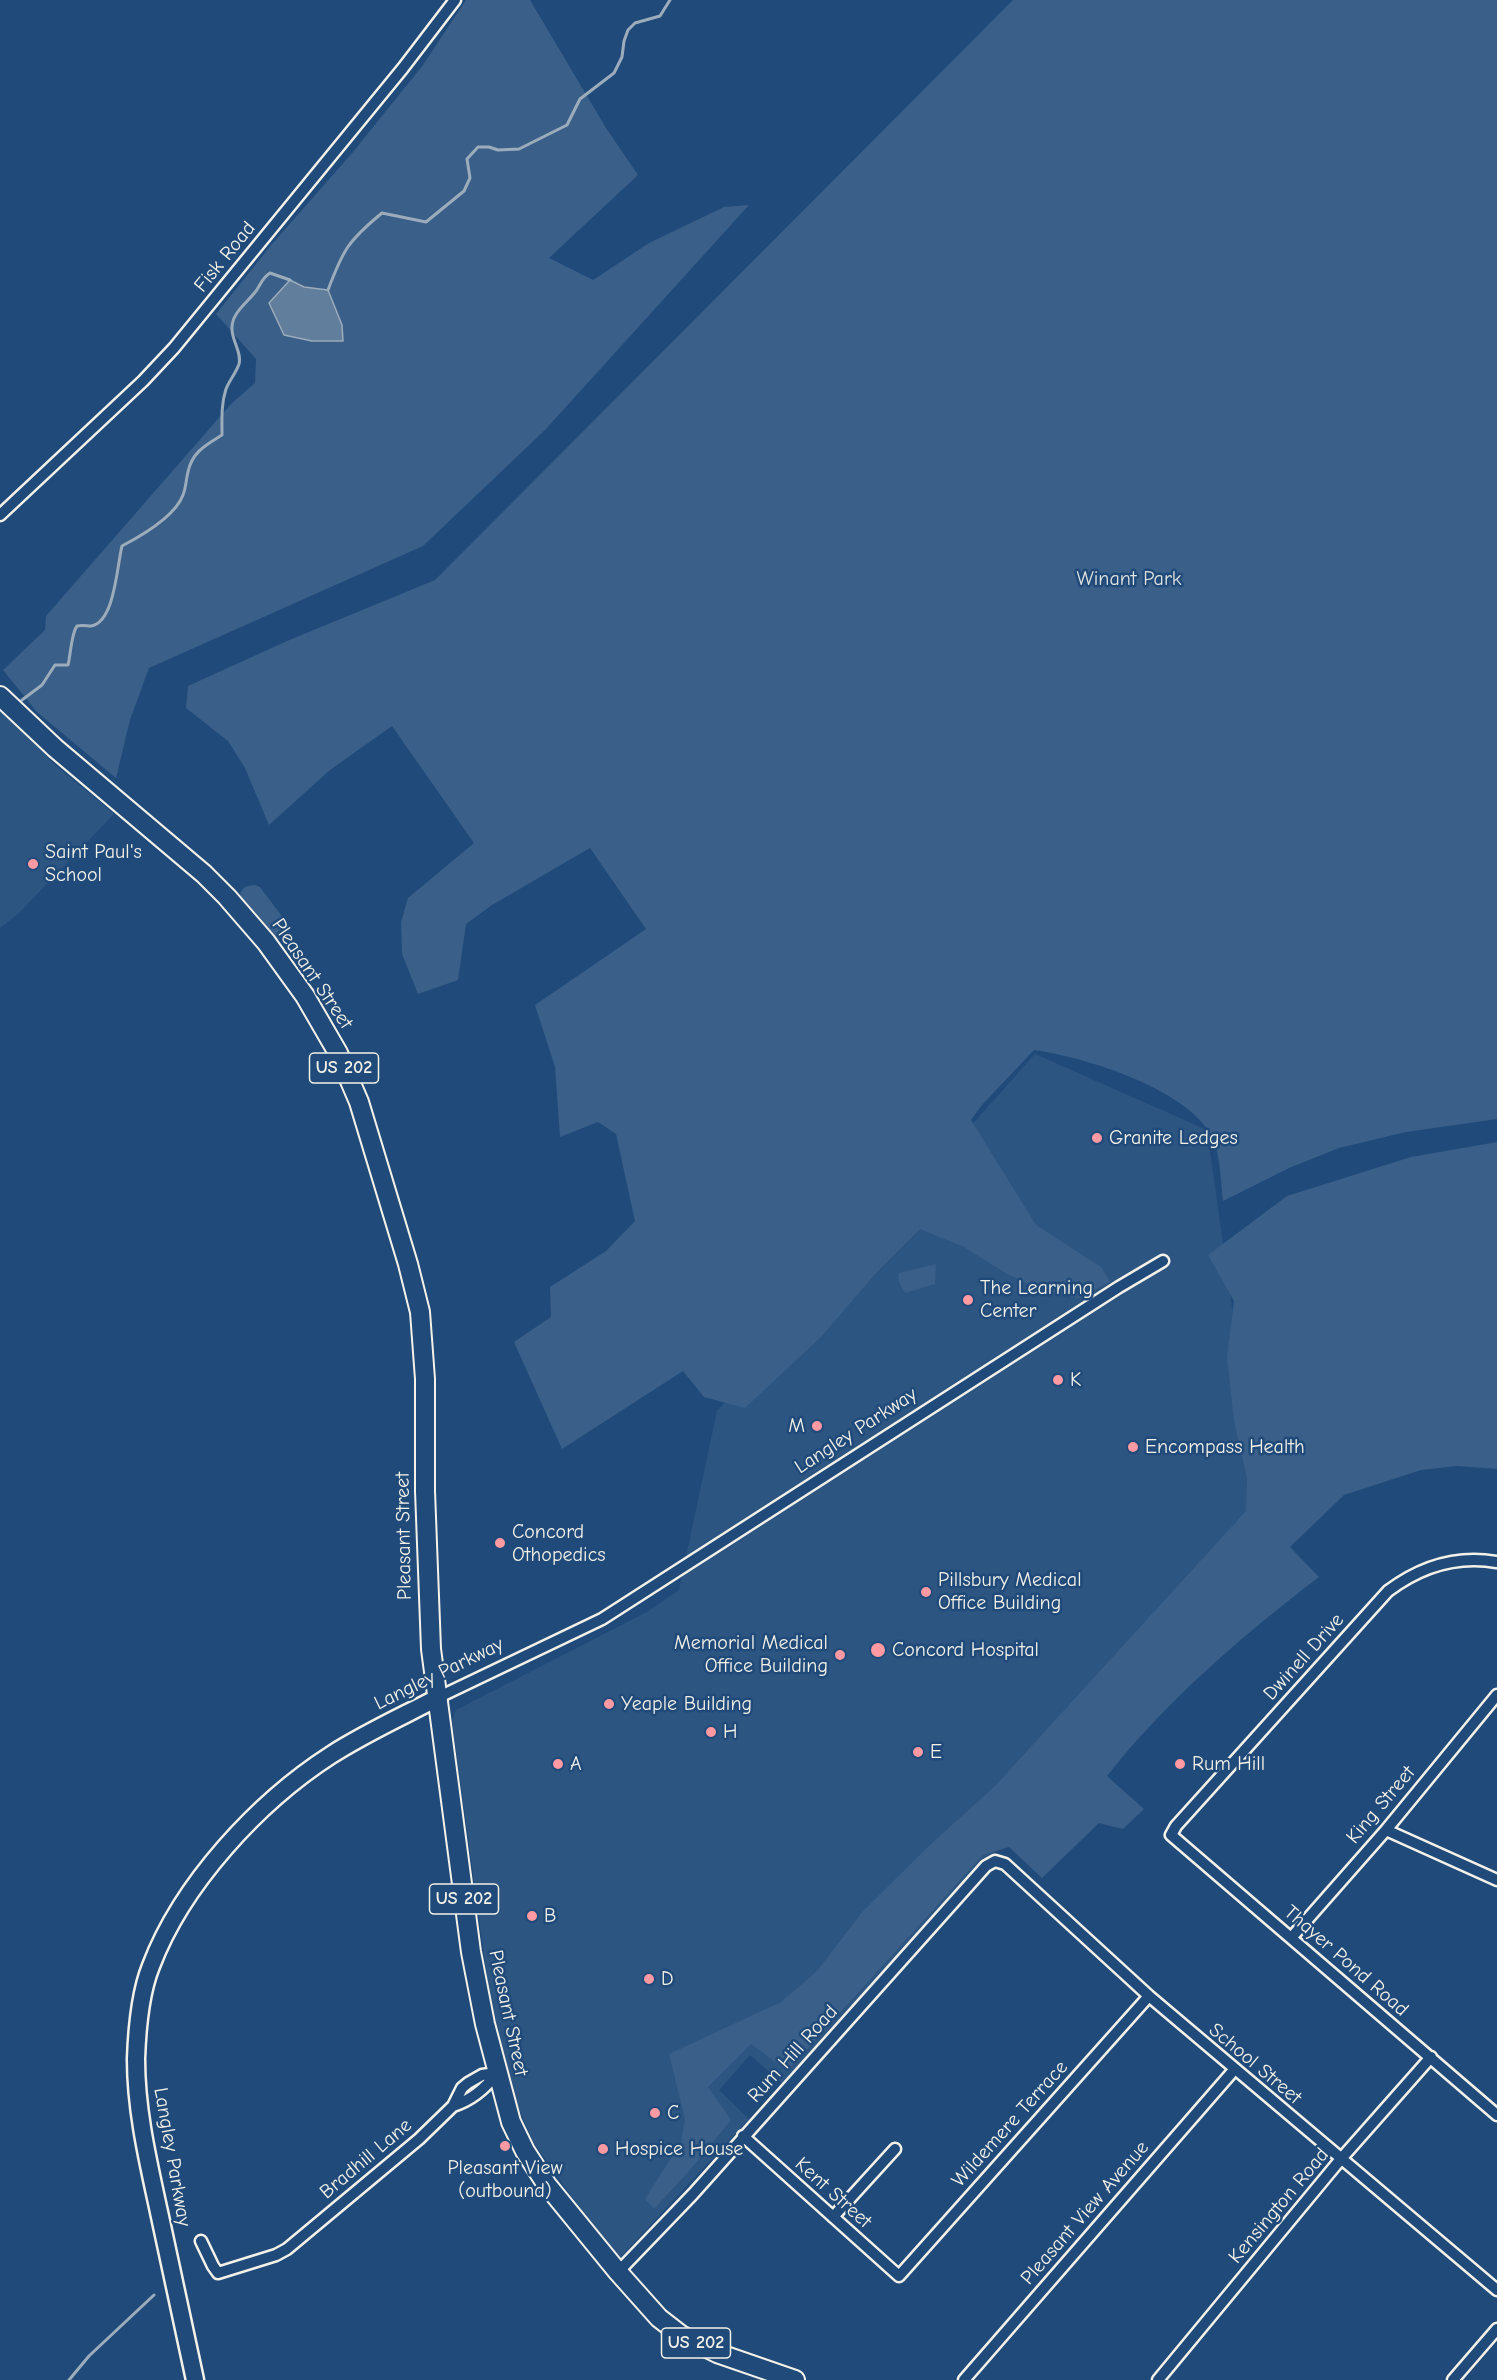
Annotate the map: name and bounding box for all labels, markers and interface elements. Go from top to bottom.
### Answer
street label: Fisk Road [189,217,261,297]
park label: Winant Park [1076,567,1182,591]
place label: Saint Paul's School [45,840,142,887]
marker: Saint Paul's School [26,857,40,871]
street label: Pleasant Street [266,914,358,1034]
road number: US 202 [310,1053,378,1083]
place label: Granite Ledges [1109,1126,1238,1150]
marker: Granite Ledges [1090,1131,1104,1145]
place label: The Learning Center [980,1276,1093,1323]
marker: The Learning Center [961,1293,975,1307]
place label: K [1070,1368,1081,1392]
marker: K [1051,1373,1065,1387]
street label: Langley Parkway [790,1383,922,1479]
place label: M [788,1414,805,1438]
marker: M [810,1419,824,1433]
place label: Encompass Health [1145,1435,1305,1459]
marker: Encompass Health [1126,1440,1140,1454]
street label: Pleasant Street [391,1472,417,1600]
place label: Concord Othopedics [512,1520,606,1567]
marker: Concord Othopedics [493,1536,507,1550]
place label: Pillsbury Medical Office Building [938,1568,1082,1615]
marker: Pillsbury Medical Office Building [919,1585,933,1599]
street label: Dwinell Drive [1259,1609,1349,1705]
place label: Memorial Medical Office Building [674,1631,828,1678]
street label: Langley Parkway [370,1632,508,1716]
place label: Concord Hospital [892,1638,1039,1662]
marker: Concord Hospital [869,1641,887,1659]
marker: Memorial Medical Office Building [833,1648,847,1662]
place label: Yeaple Building [621,1692,752,1716]
marker: Yeaple Building [602,1697,616,1711]
place label: H [723,1720,737,1744]
marker: H [704,1725,718,1739]
place label: E [930,1740,942,1764]
marker: E [911,1745,925,1759]
place label: A [570,1752,582,1776]
place label: Rum Hill [1192,1752,1265,1776]
marker: A [551,1757,565,1771]
marker: Rum Hill [1173,1757,1187,1771]
street label: King Street [1342,1761,1420,1849]
road number: US 202 [430,1884,498,1914]
street label: Thayer Pond Road [1279,1900,1413,2022]
place label: B [544,1904,556,1928]
marker: B [525,1909,539,1923]
street label: Pleasant Street [483,1948,533,2078]
place label: D [661,1967,674,1991]
marker: D [642,1972,656,1986]
street label: Rum Hill Road [743,2000,843,2108]
street label: School Street [1204,2018,1306,2110]
street label: Wildemere Terrace [947,2056,1073,2192]
street label: Langley Parkway [148,2086,196,2228]
place label: C [667,2101,679,2125]
marker: C [648,2106,662,2120]
street label: Bradhill Lane [315,2114,417,2204]
street label: Pleasant View Avenue [1016,2136,1154,2290]
place label: Hospice House [615,2137,743,2161]
marker: Pleasant View (outbound) [498,2139,512,2153]
marker: Hospice House [596,2142,610,2156]
street label: Kensington Road [1224,2143,1334,2269]
street label: Kent Street [790,2152,876,2234]
place label: Pleasant View (outbound) [447,2156,563,2203]
road number: US 202 [662,2328,730,2358]

